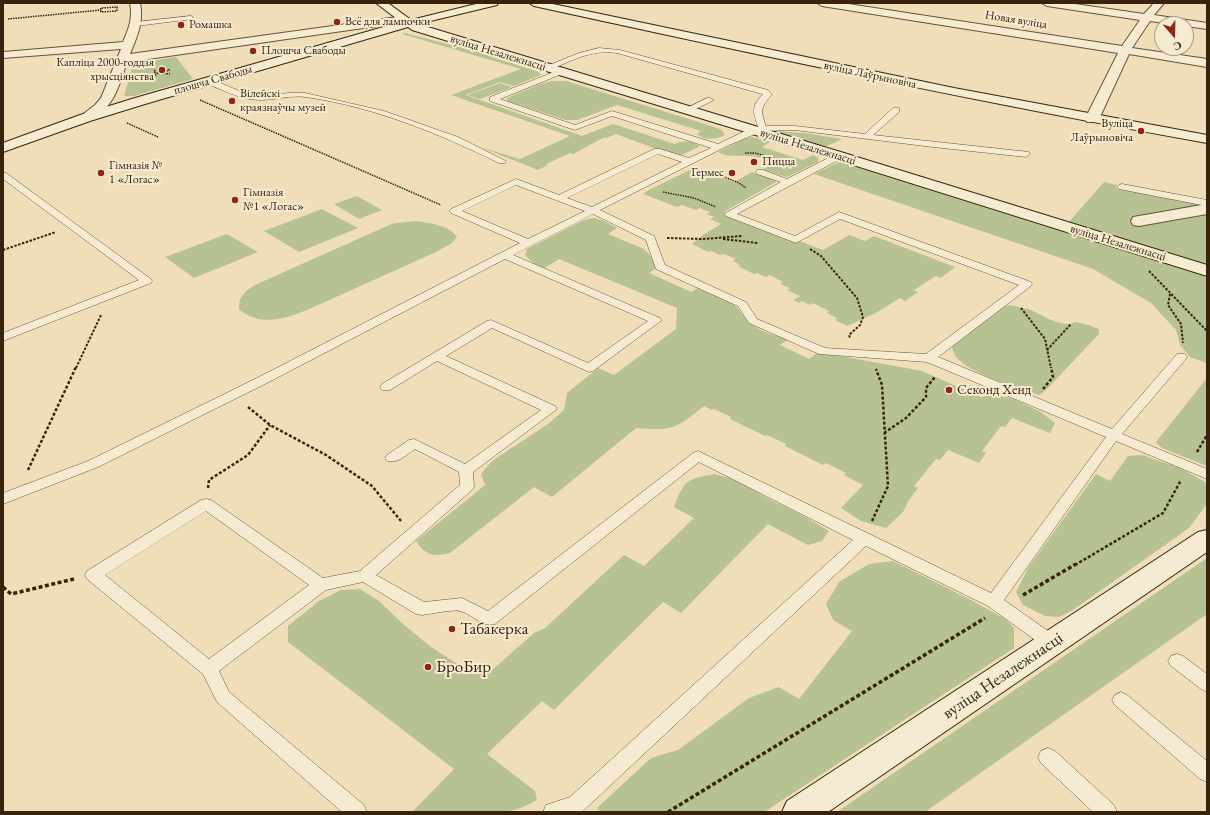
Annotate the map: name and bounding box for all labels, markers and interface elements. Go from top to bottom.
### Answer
street label: Новая вуліца [984,8,1048,32]
place label: Всё для лампочки [345,15,430,29]
north arrow [1154,16,1194,56]
marker: Всё для лампочки [332,17,342,27]
place label: Ромашка [189,18,232,32]
marker: Ромашка [176,20,186,30]
street label: вуліца Незалежнасці [448,32,548,74]
text: С [1172,38,1184,54]
place label: Плошча Свабоды [261,44,346,58]
marker: Плошча Свабоды [248,46,258,56]
place label: Капліца 2000-годдзя хрысціянства [56,56,154,84]
street label: вуліца Лаўрыновіча [822,58,918,92]
street label: плошча Свабоды [172,62,254,98]
marker: Капліца 2000-годдзя хрысціянства [157,65,167,75]
place label: Вілейскі краязнаўчы музей [240,87,326,115]
marker: Вілейскі краязнаўчы музей [227,96,237,106]
place label: Вуліца Лаўрыновіча [1071,117,1133,145]
street label: вуліца Незалежнасці [758,126,858,168]
marker: Вуліца Лаўрыновіча [1136,126,1146,136]
place label: Пицца [762,155,795,169]
marker: Пицца [749,157,759,167]
place label: Гімназія № 1 «Логас» [109,159,162,187]
place label: Гермес [691,166,724,180]
marker: Гімназія № 1 «Логас» [96,168,106,178]
marker: Гермес [727,168,737,178]
place label: Гімназія №1 «Логас» [243,186,304,214]
marker: Гімназія №1 «Логас» [230,195,240,205]
street label: вуліца Незалежнасці [1068,222,1168,264]
place label: Секонд Хенд [957,382,1031,398]
marker: Секонд Хенд [944,385,954,395]
place label: Табакерка [460,619,529,639]
marker: Табакерка [447,624,457,634]
street label: вуліца Незалежнасці [939,628,1067,724]
place label: БроБир [436,657,491,677]
marker: БроБир [423,662,433,672]

